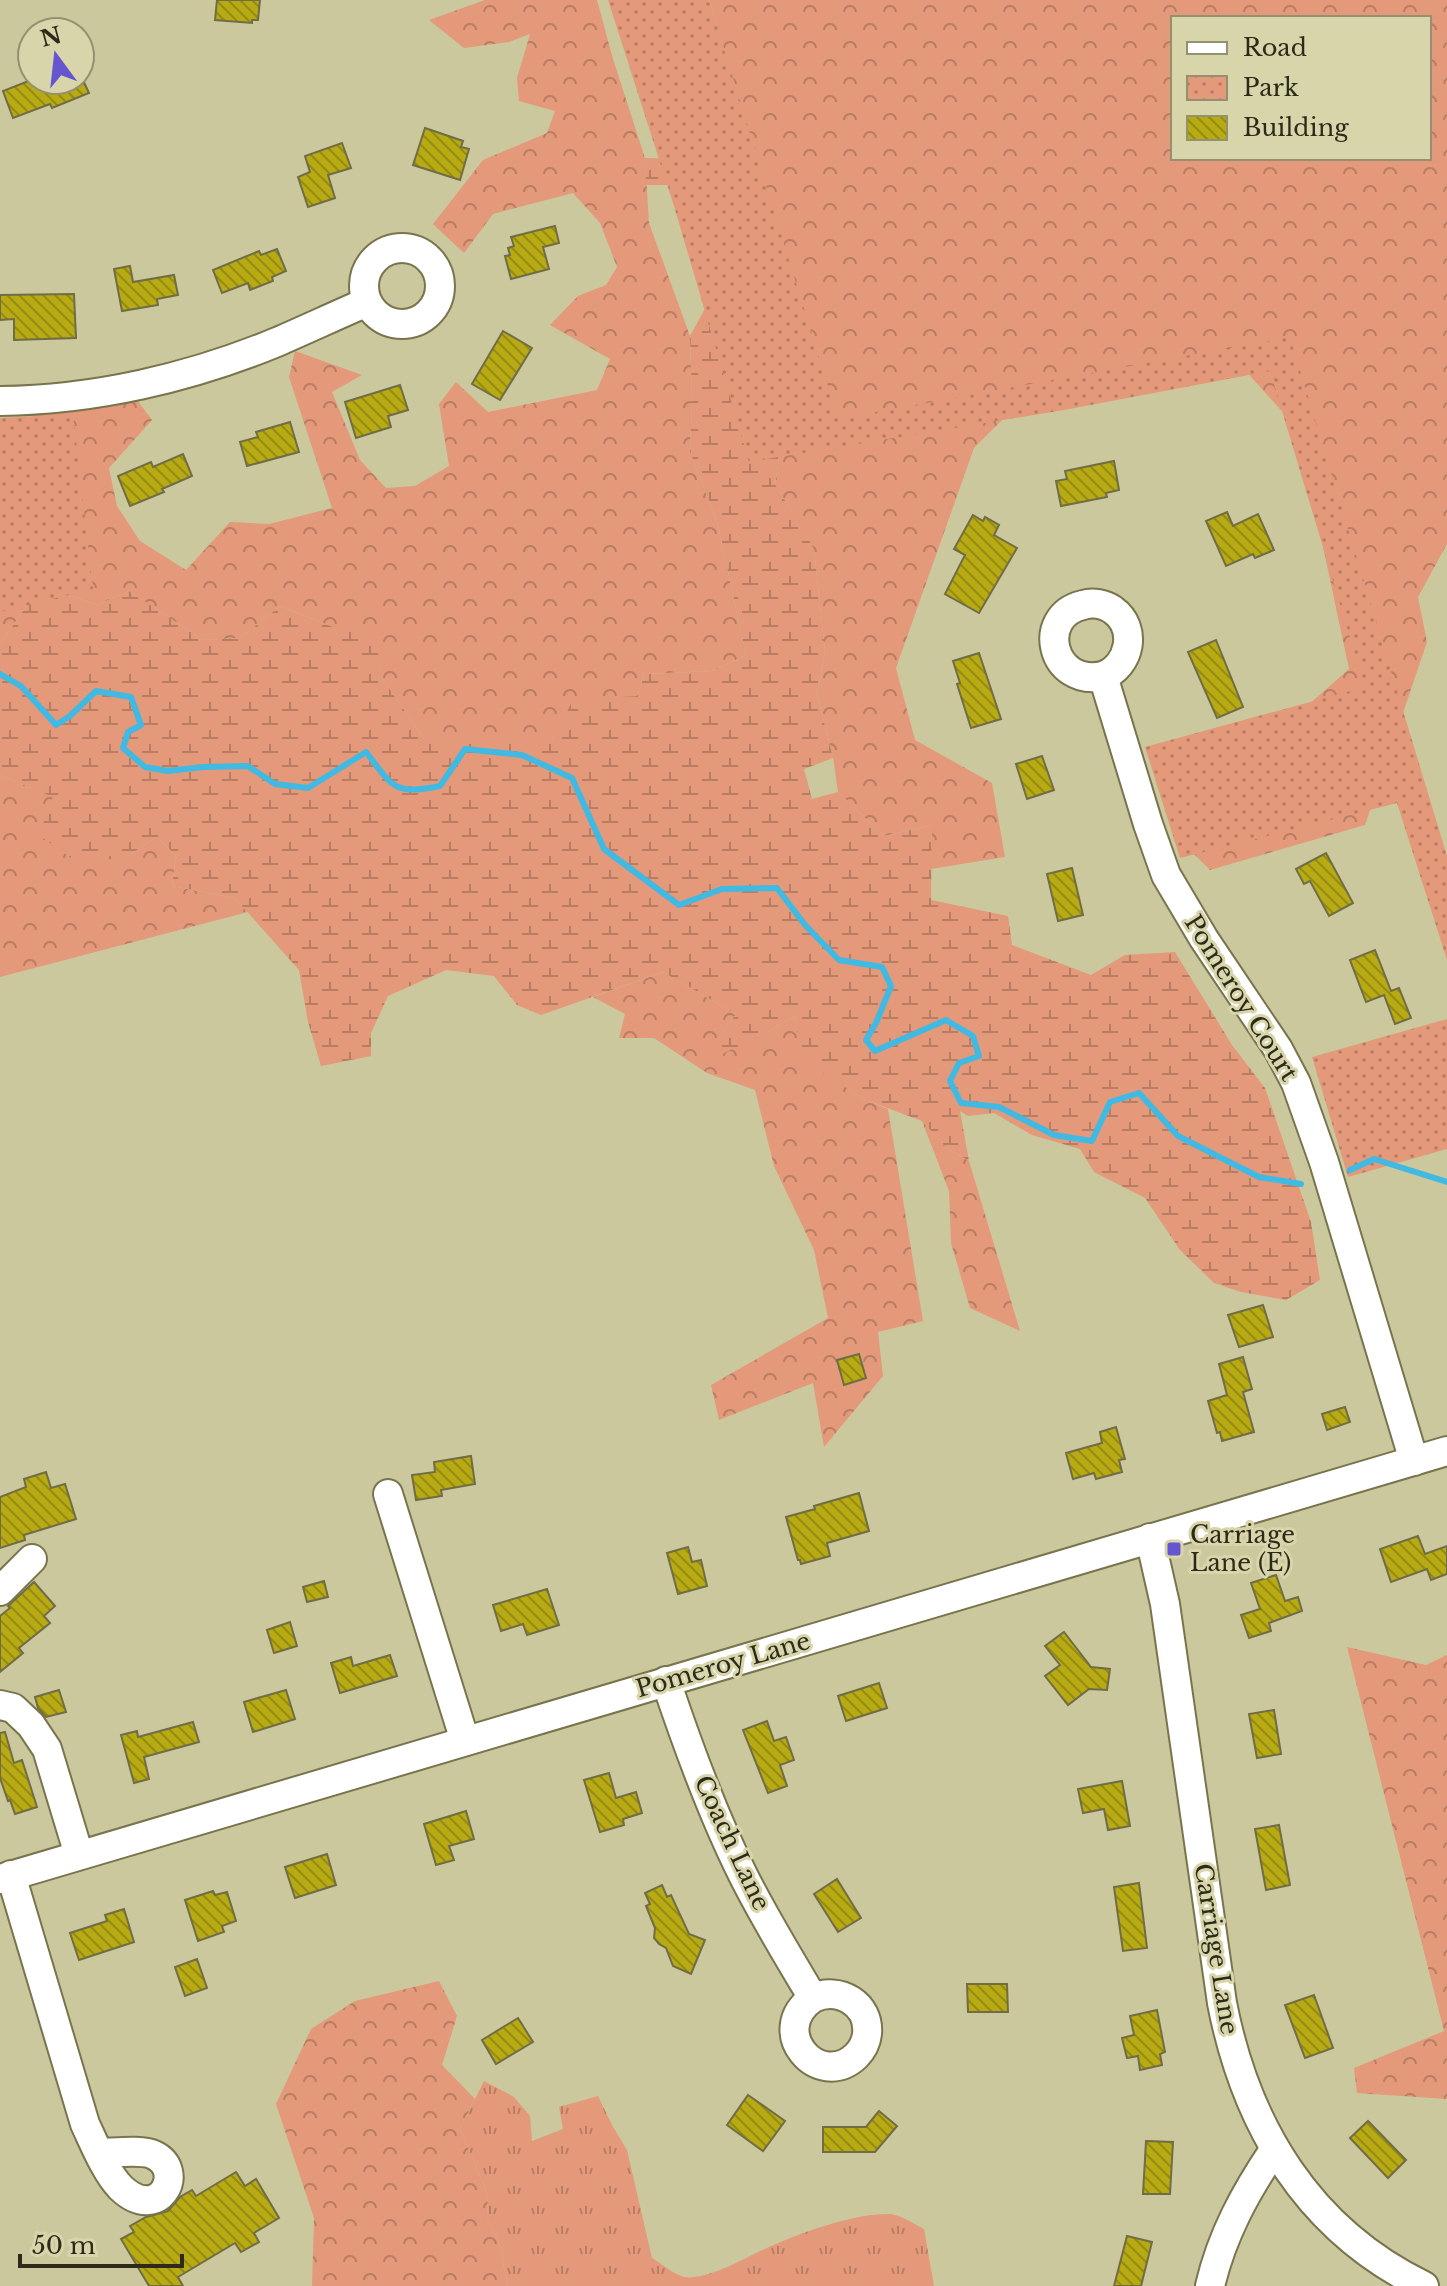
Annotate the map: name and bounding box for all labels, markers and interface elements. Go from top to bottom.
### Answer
north arrow [16,16,96,96]
legend [1171,16,1431,160]
text: N [37,21,65,53]
text: Road [1243,33,1307,62]
text: Park [1243,73,1299,102]
text: Building [1243,113,1349,142]
street label: Pomeroy Court [1179,909,1304,1086]
place label: Carriage Lane (E) [1190,1520,1295,1577]
marker: Carriage Lane (E) [1165,1540,1183,1558]
street label: Pomeroy Lane [632,1626,813,1703]
street label: Coach Lane [689,1771,776,1915]
street label: Carriage Lane [1189,1861,1244,2037]
scale bar [20,2218,182,2268]
text: 50 m [32,2231,96,2260]

